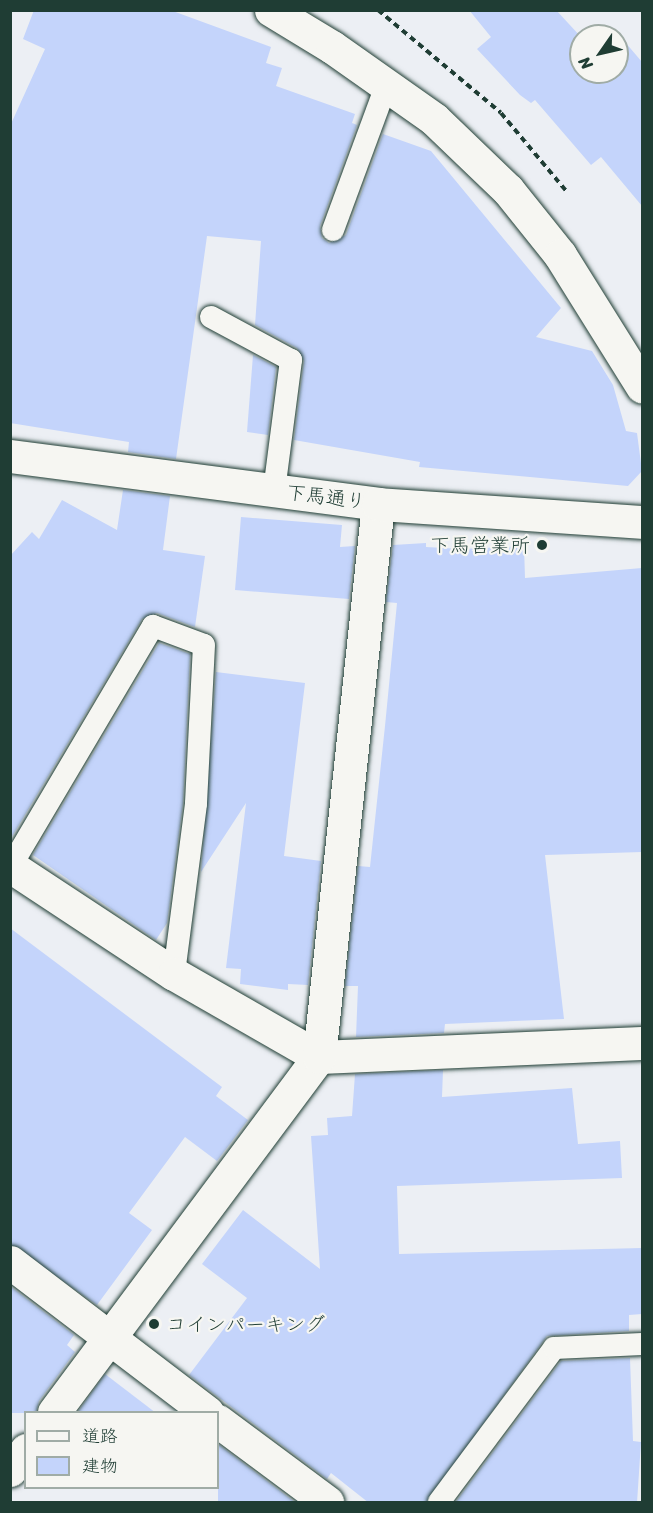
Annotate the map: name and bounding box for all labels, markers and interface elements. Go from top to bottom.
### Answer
north arrow [569,24,629,84]
text: N [570,51,600,76]
street label: 下馬通り [285,480,367,514]
place label: 下馬営業所 [430,533,530,557]
marker: 下馬営業所 [535,538,549,552]
place label: コインパーキング [166,1312,326,1336]
marker: コインパーキング [147,1317,161,1331]
legend [24,1411,219,1489]
text: 道路 [82,1420,118,1452]
text: 建物 [82,1450,118,1482]

